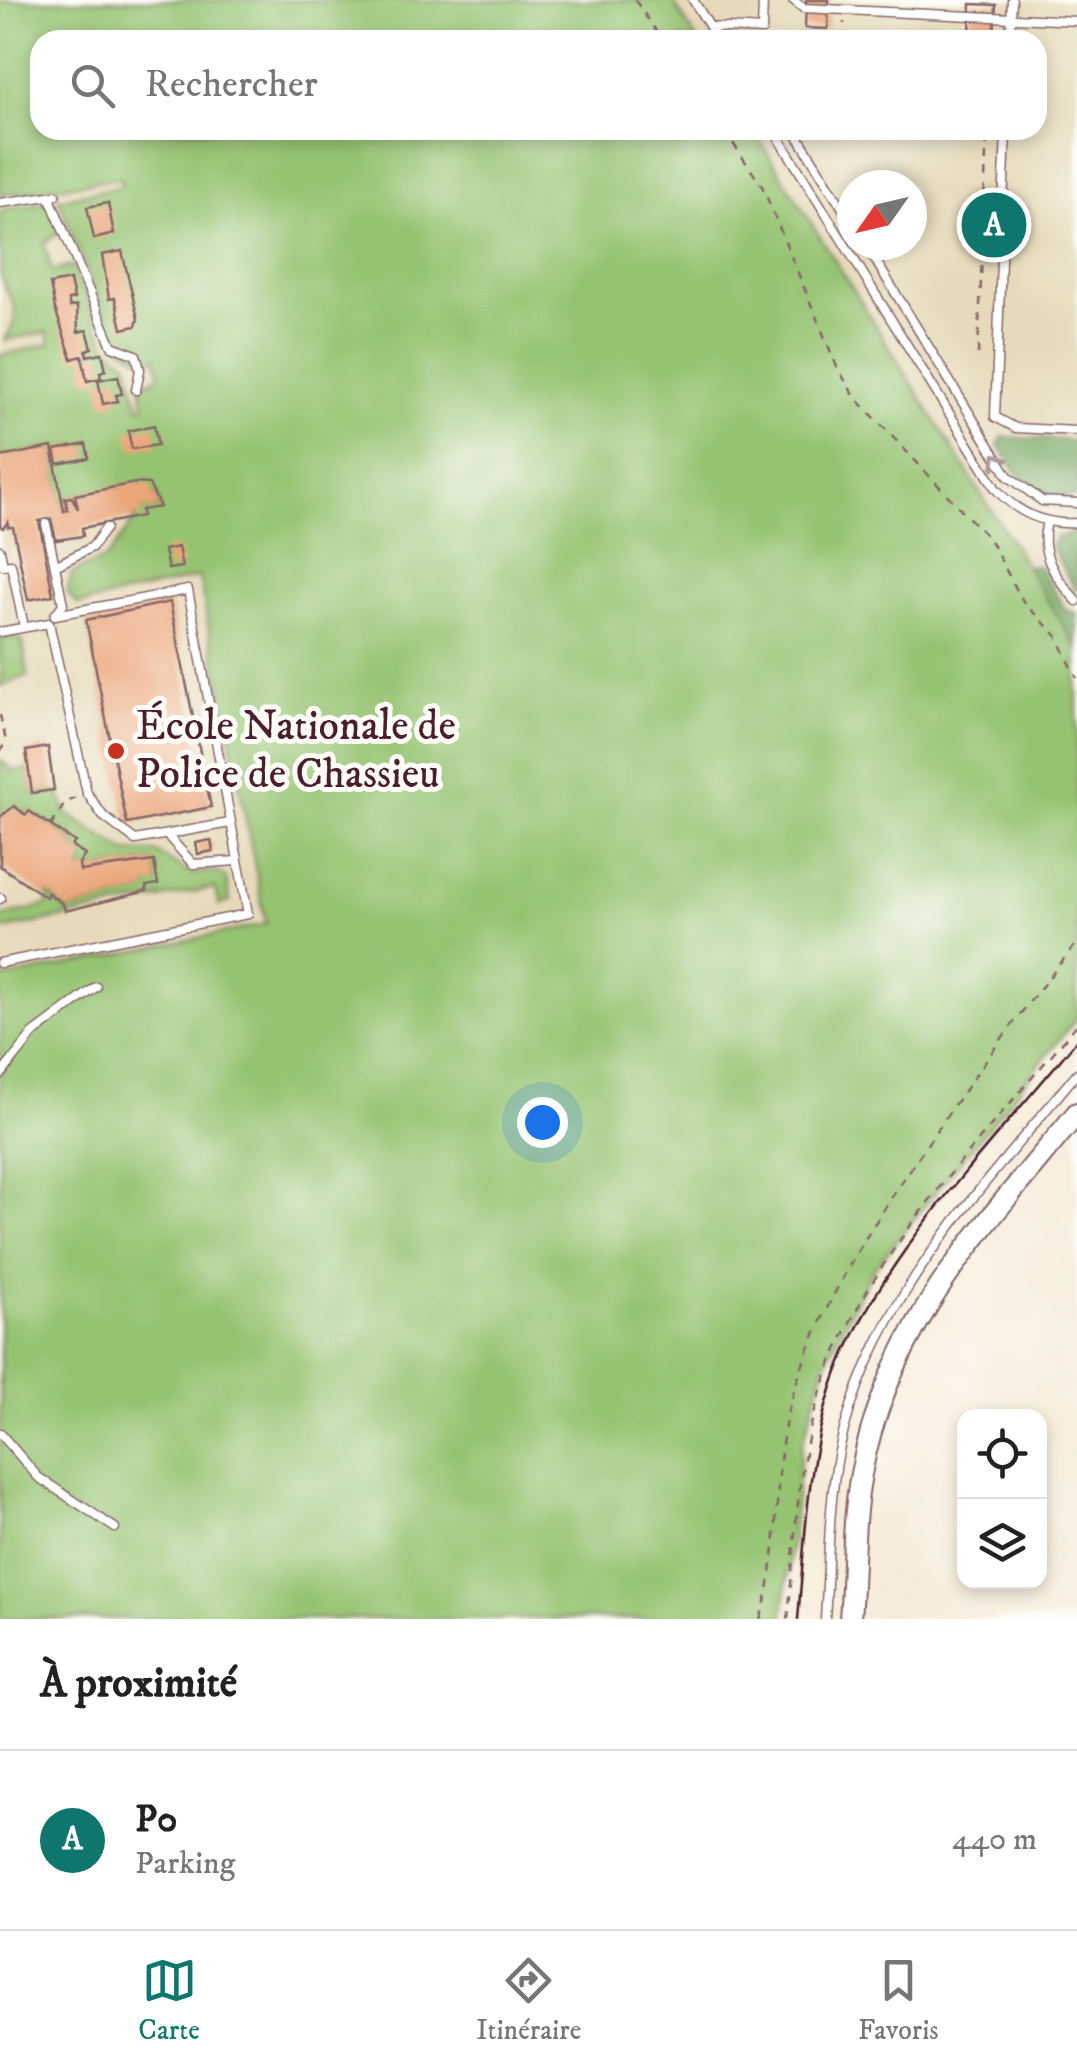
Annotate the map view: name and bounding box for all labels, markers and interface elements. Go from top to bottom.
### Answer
search box [30,30,1047,140]
icon: search [65,58,120,113]
text: Rechercher [145,61,318,109]
north arrow [837,170,927,260]
pin: A [962,188,1026,262]
one-way arrow [991,453,1010,471]
place label: École Nationale de Police de Chassieu [136,700,456,801]
marker: École Nationale de Police de Chassieu [105,740,127,762]
your location [517,1097,568,1148]
map controls [957,1409,1047,1589]
button: locate [957,1409,1047,1499]
button: layers [957,1499,1047,1589]
text: À proximité [40,1658,237,1710]
text: P0 [135,1796,178,1844]
text: A [62,1820,83,1860]
text: 440 m [952,1820,1037,1860]
text: Parking [135,1844,235,1884]
tab: Carte [138,1953,200,2048]
tab: Itinéraire [476,1953,581,2048]
tab: Favoris [858,1953,939,2048]

